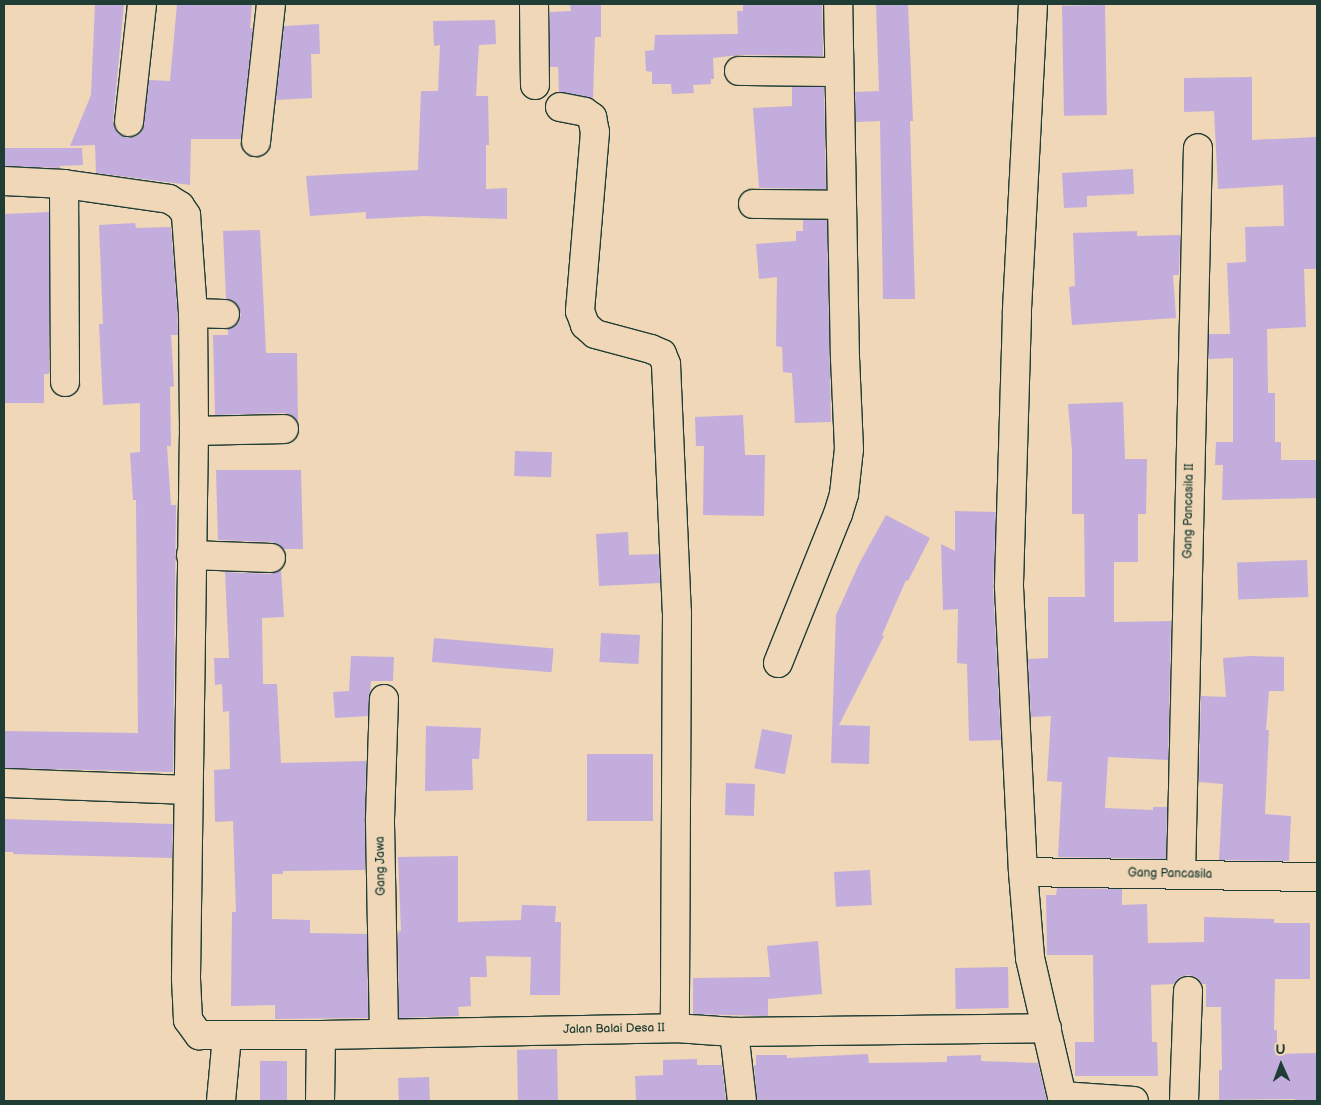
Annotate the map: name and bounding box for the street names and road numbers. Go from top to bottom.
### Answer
street label: Gang Pancasila II [1181,463,1197,559]
street label: Gang Jawa [373,836,389,896]
street label: Gang Pancasila [1128,866,1212,882]
street label: Jalan Balai Desa II [563,1021,665,1037]

